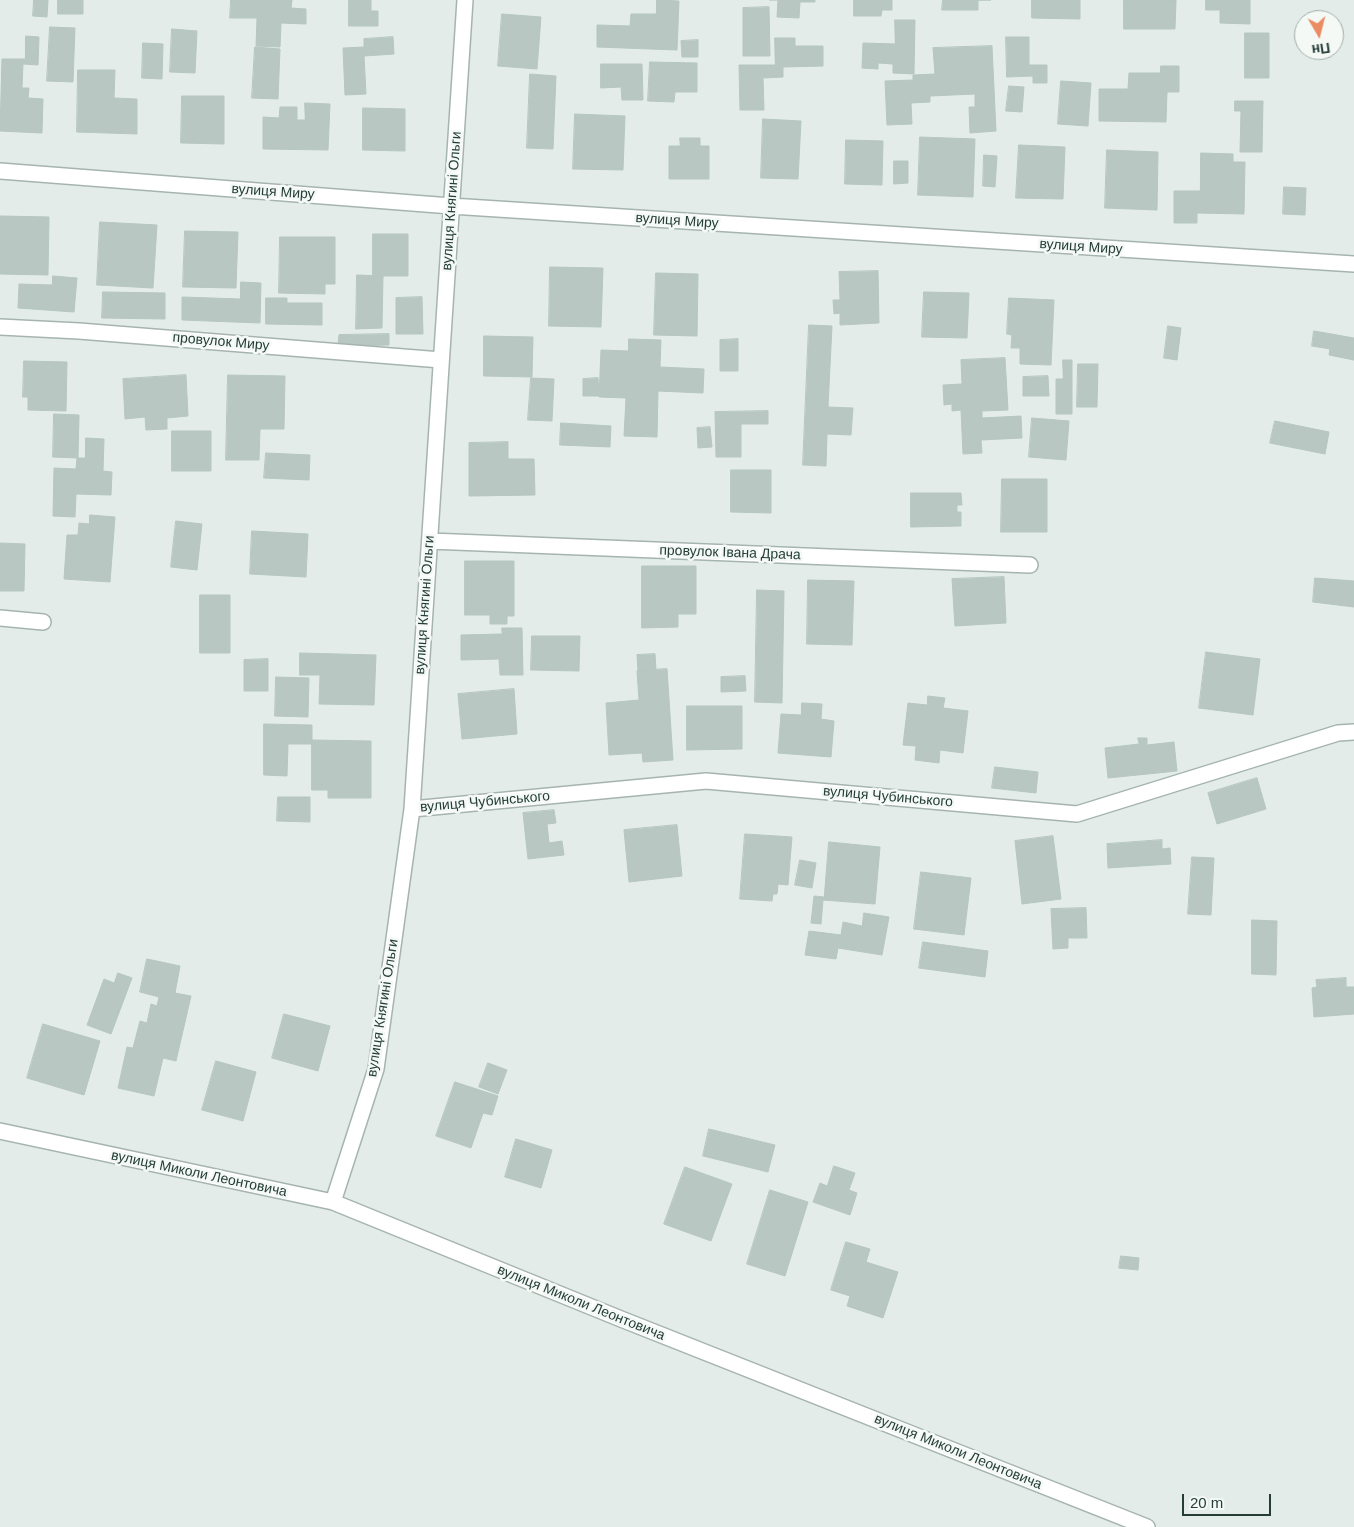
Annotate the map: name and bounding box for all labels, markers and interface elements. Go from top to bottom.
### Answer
north arrow [1294,10,1344,60]
text: Пн [1311,40,1331,58]
street label: вулиця Княгині Ольги [439,131,465,271]
street label: вулиця Миру [231,181,315,203]
street label: вулиця Миру [635,210,719,232]
street label: вулиця Миру [1039,236,1123,258]
street label: провулок Миру [172,329,270,355]
street label: вулиця Княгині Ольги [412,535,438,675]
street label: провулок Івана Драча [659,542,801,564]
street label: вулиця Чубинського [822,783,954,811]
street label: вулиця Чубинського [419,788,551,816]
street label: вулиця Княгині Ольги [364,938,402,1078]
street label: вулиця Миколи Леонтовича [110,1147,288,1201]
street label: вулиця Миколи Леонтовича [495,1262,667,1344]
street label: вулиця Миколи Леонтовича [872,1411,1044,1493]
scale bar [1184,1484,1273,1516]
text: 20 m [1190,1494,1223,1511]

